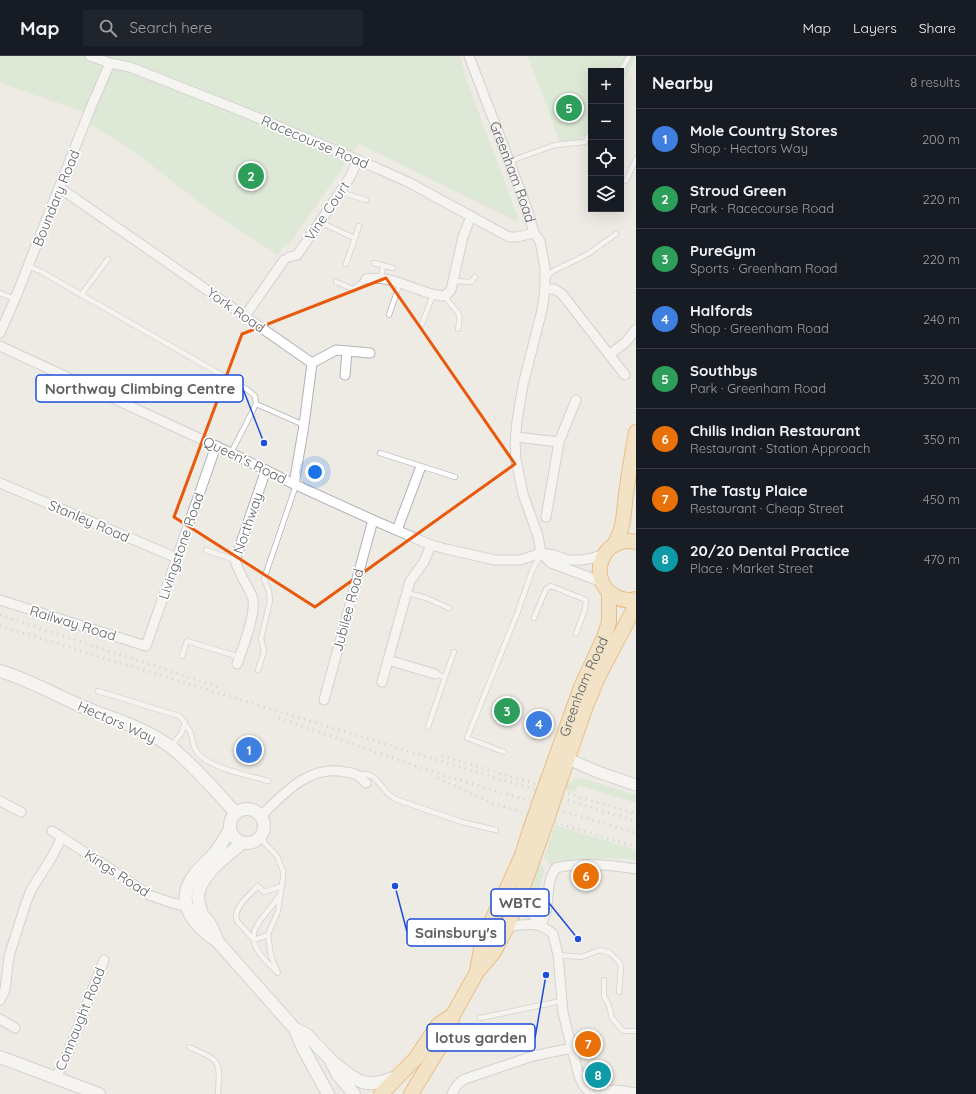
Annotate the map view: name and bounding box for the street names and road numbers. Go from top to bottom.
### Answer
street label: Racecourse Road [258,111,372,173]
street label: Greenham Road [486,119,539,225]
street label: Boundary Road [28,147,84,249]
street label: Vine Court [301,178,354,244]
street label: York Road [203,283,269,337]
street label: Queen's Road [200,432,290,488]
street label: Livingstone Road [154,490,208,602]
street label: Northway [229,490,267,556]
street label: Stanley Road [46,496,132,546]
street label: Jubilee Road [328,567,368,653]
street label: Railway Road [28,601,118,645]
street label: Greenham Road [555,634,612,739]
street label: Hectors Way [75,697,159,747]
street label: Kings Road [81,845,153,901]
street label: Connaught Road [51,965,109,1073]

